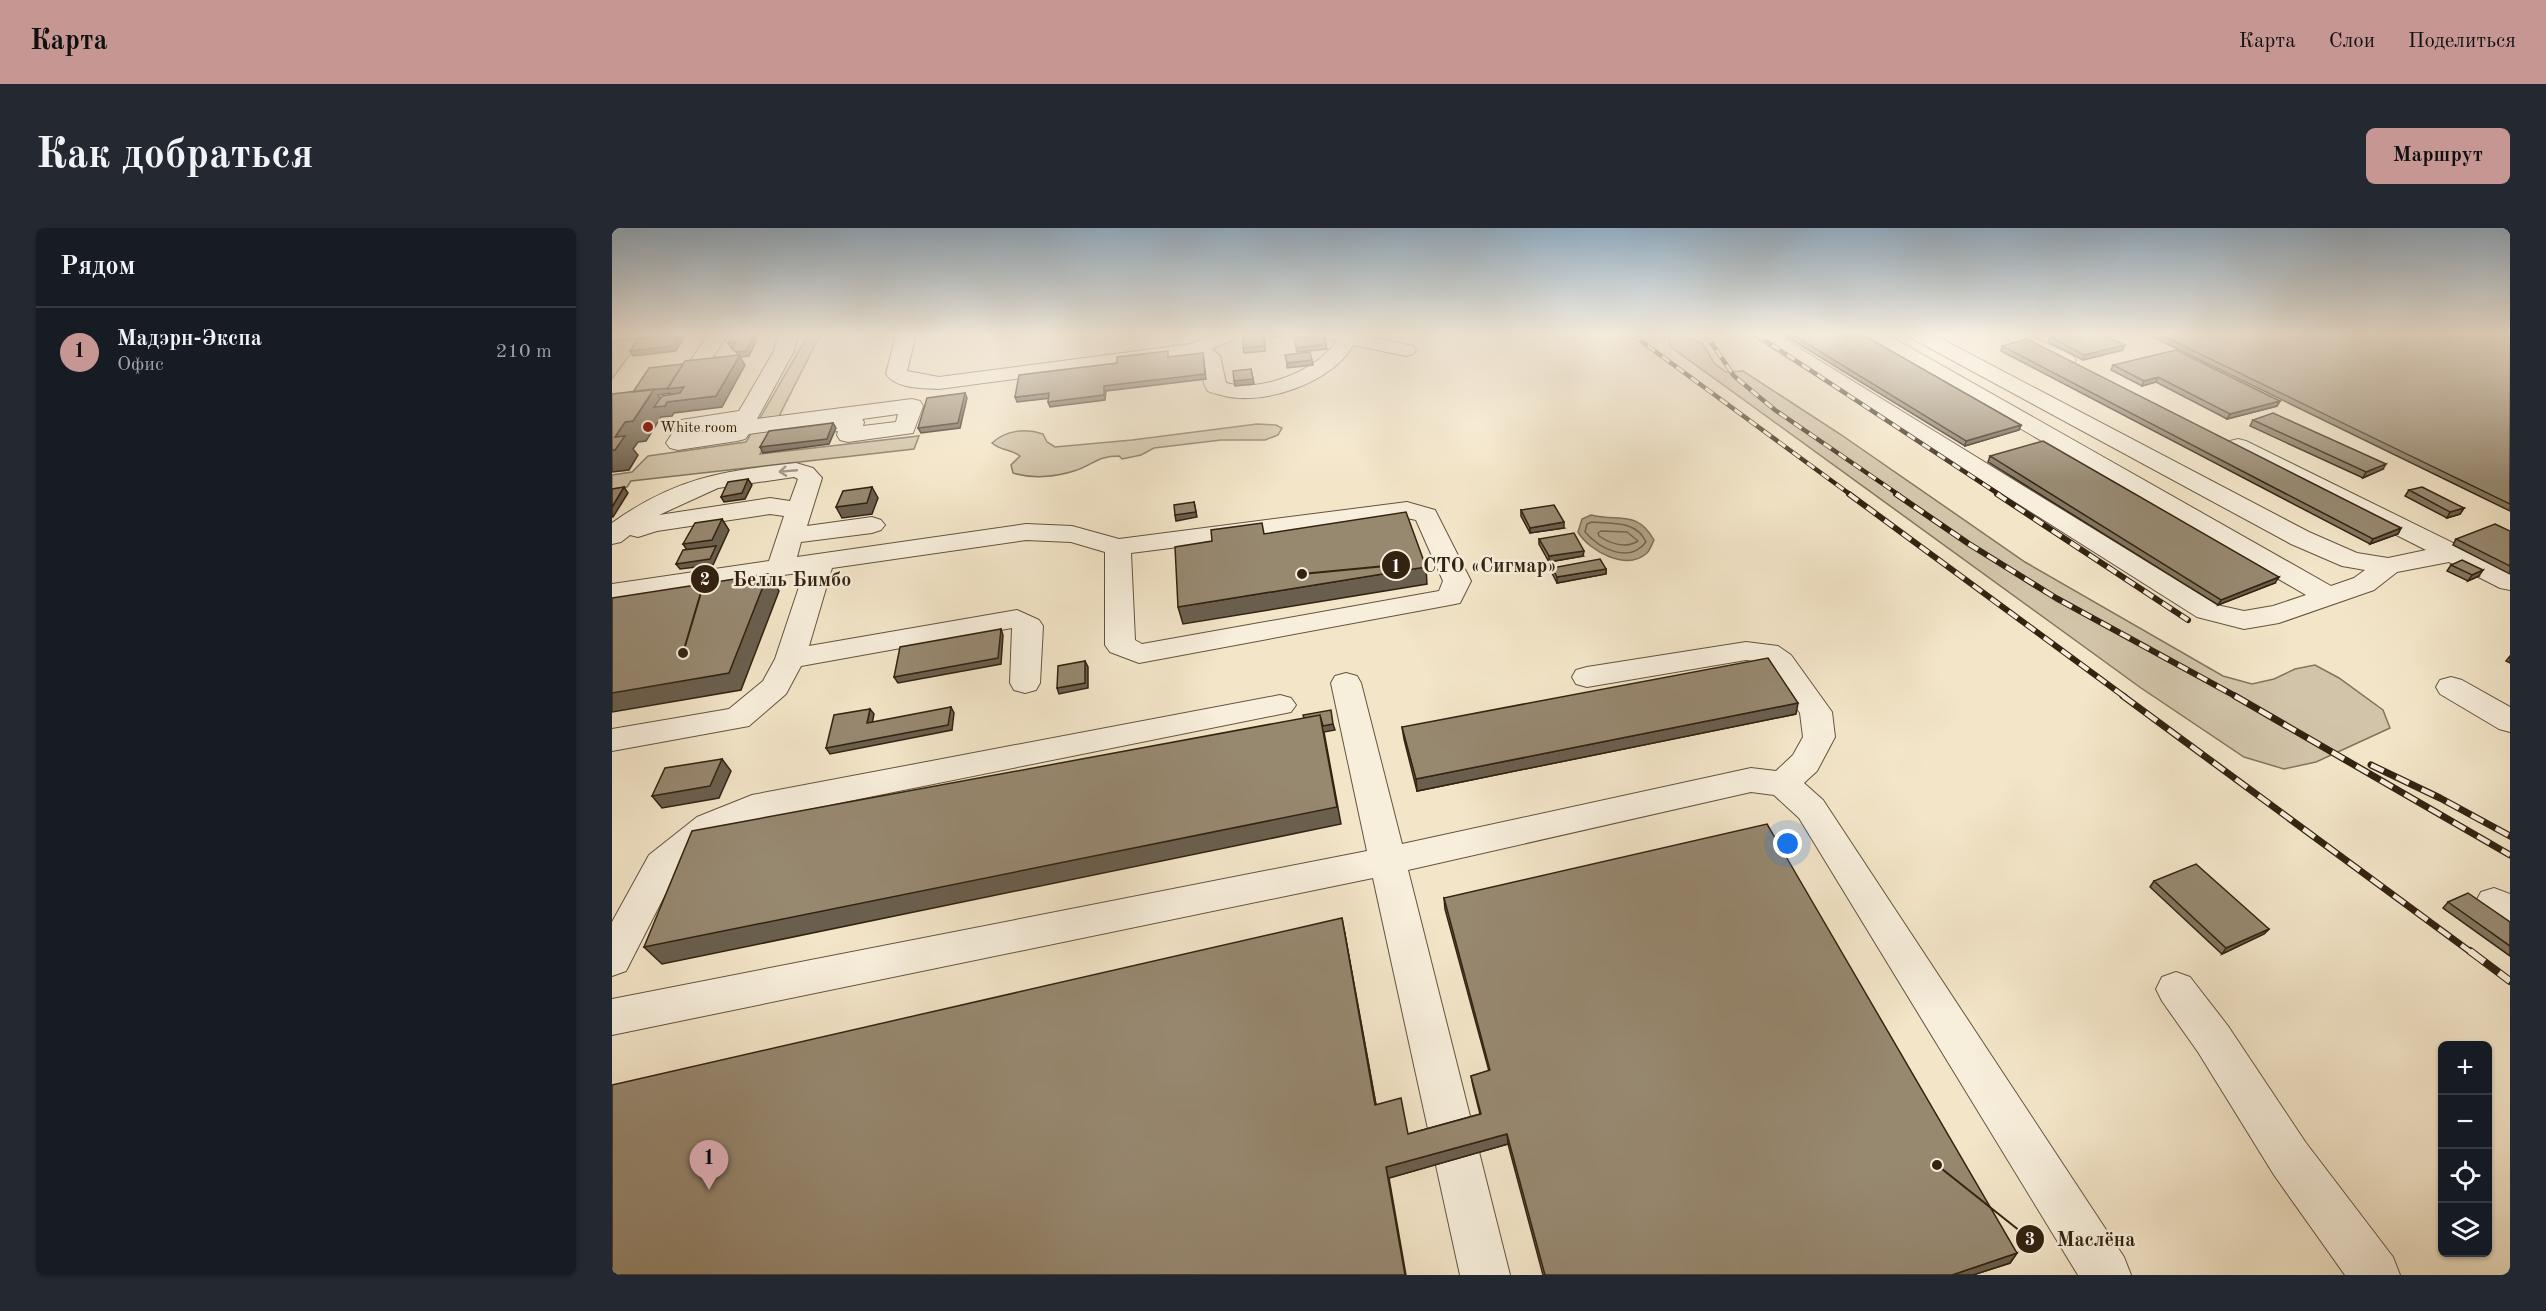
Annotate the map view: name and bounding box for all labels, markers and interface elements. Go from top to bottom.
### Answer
text: Карта [30,28,108,56]
text: Карта [2239,31,2296,52]
text: Слои [2329,31,2375,52]
text: Поделиться [2408,31,2516,52]
button: Маршрут [2366,128,2510,184]
text: Как добраться [36,135,313,177]
text: Рядом [60,254,135,280]
text: Мадэрн-Экспа [117,328,262,350]
text: 1 [74,342,85,362]
text: 210 m [496,342,552,362]
text: Офис [117,355,164,375]
marker: White room [641,420,655,434]
place label: White room [660,421,738,436]
one-way arrow [779,466,798,477]
callout: СТО «Сигмар» [1381,546,1568,584]
text: СТО «Сигмар» [1423,557,1557,577]
text: 1 [1391,558,1401,576]
callout: Белль Бимбо [690,560,863,598]
text: 2 [700,571,710,589]
text: Белль Бимбо [733,571,851,591]
your location [1773,829,1802,858]
map controls [2438,1041,2492,1257]
button: + [2438,1041,2492,1095]
button: − [2438,1095,2492,1149]
pin: 1 [690,1140,728,1190]
button: locate [2438,1149,2492,1203]
button: layers [2438,1203,2492,1257]
callout: Маслёна [2015,1220,2148,1258]
text: 3 [2025,1231,2035,1249]
text: Маслёна [2057,1231,2135,1251]

